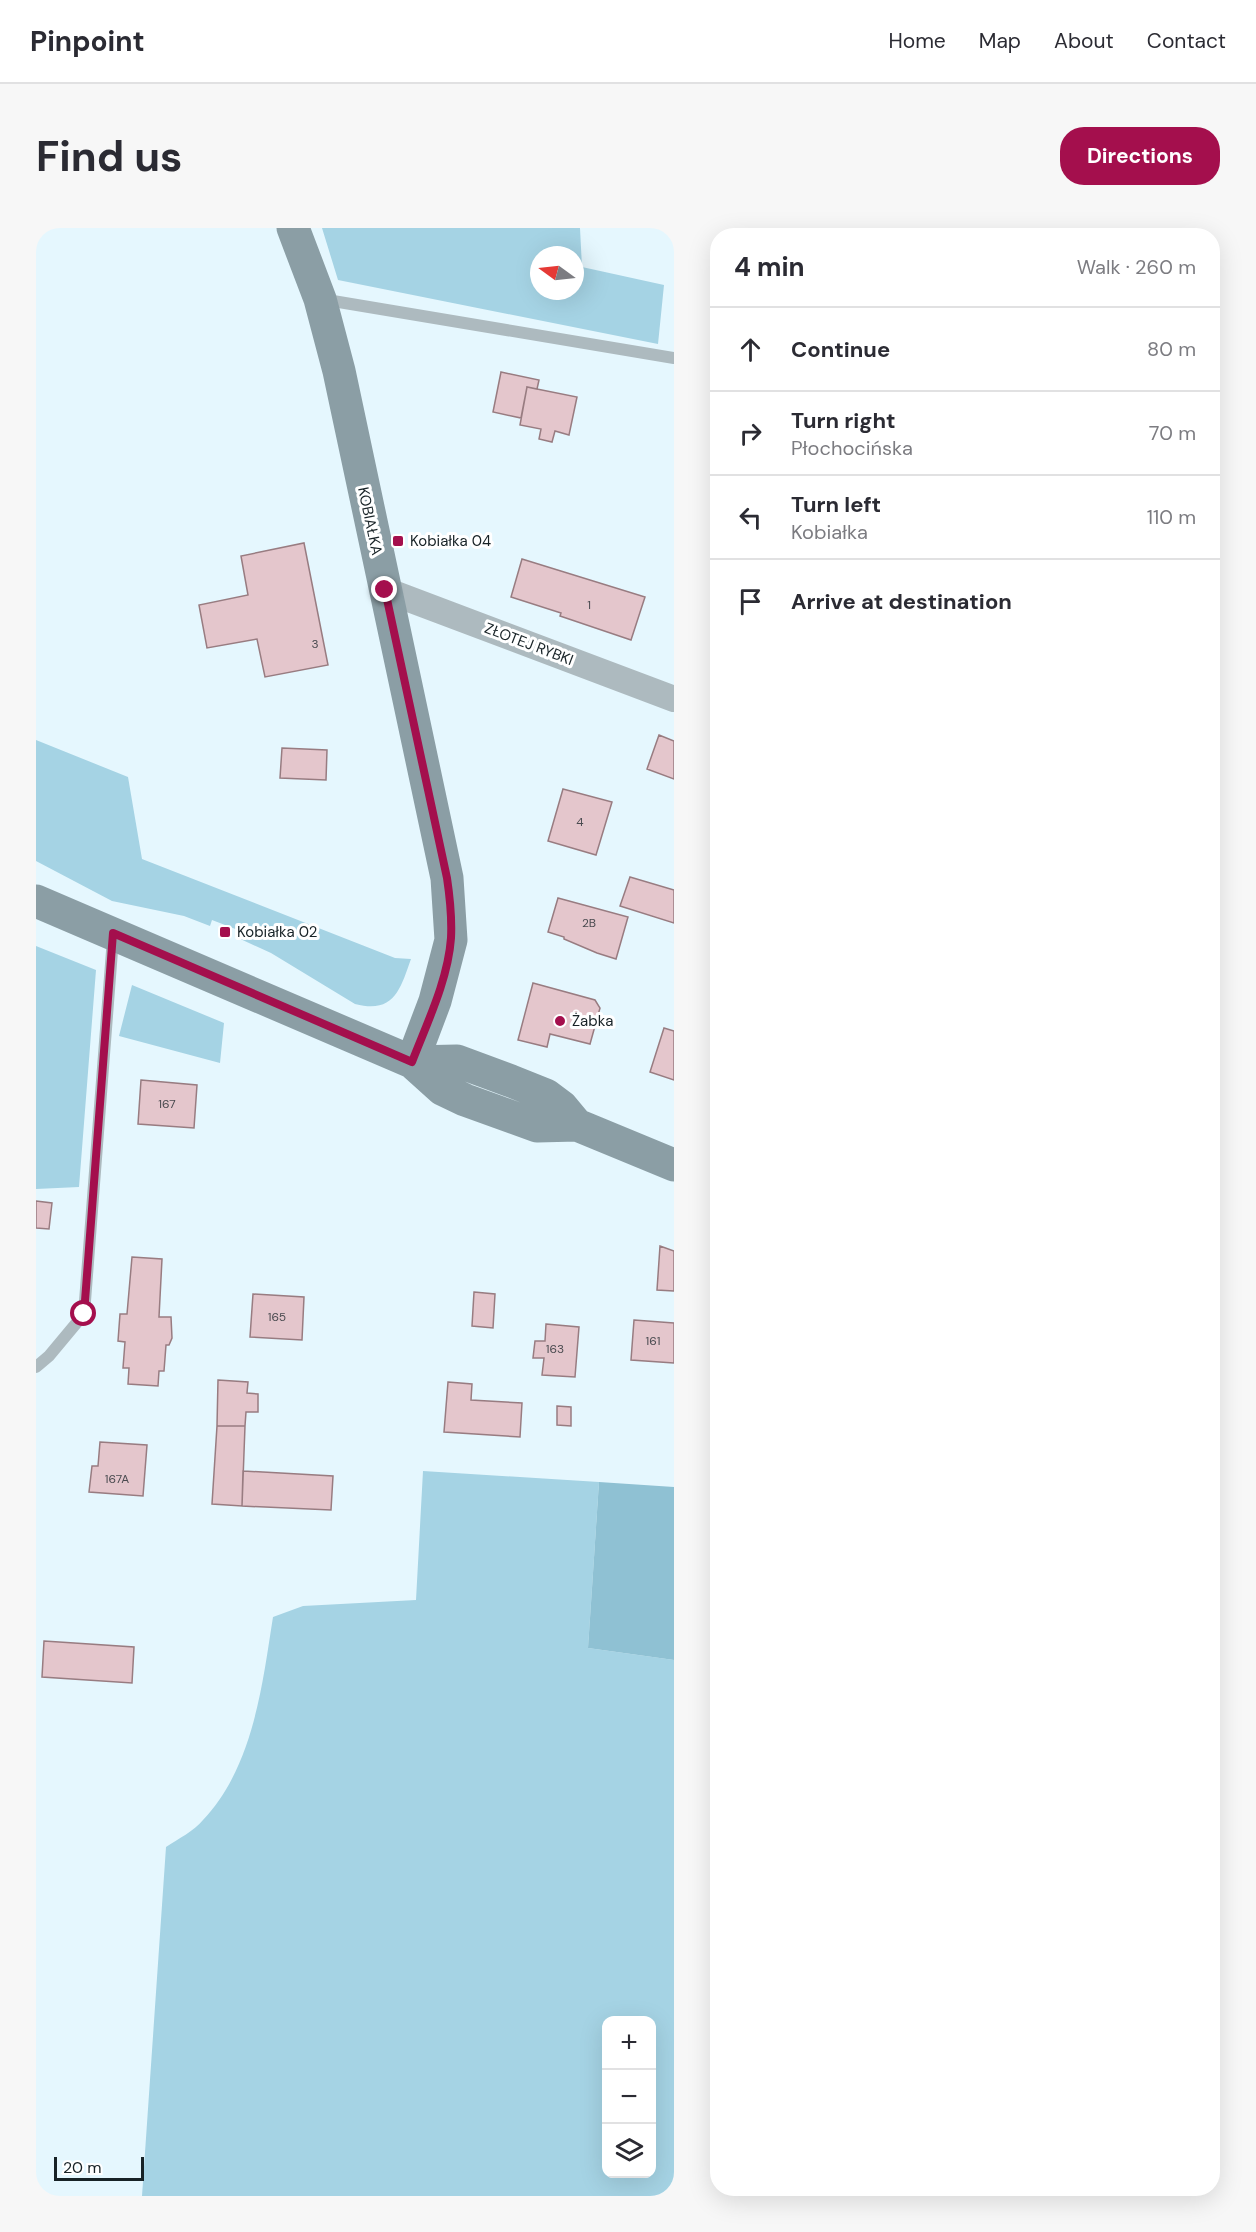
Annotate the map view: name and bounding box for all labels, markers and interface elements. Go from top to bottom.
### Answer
text: Pinpoint [30,23,145,60]
text: Home [888,27,946,55]
text: Map [979,27,1021,55]
text: About [1054,27,1114,55]
text: Contact [1147,27,1226,55]
button: Directions [1060,127,1220,185]
text: Find us [36,129,182,184]
north arrow [530,246,584,300]
text: 4 min [734,250,805,284]
text: Walk · 260 m [1077,254,1196,280]
icon: ahead [734,333,767,366]
text: Continue [791,335,890,364]
text: 80 m [1147,336,1196,362]
text: Turn right [791,406,896,435]
icon: right [734,417,767,450]
text: 70 m [1149,420,1196,446]
text: Płochocińska [791,435,913,461]
street label: KOBIAŁKA [353,485,387,557]
text: Turn left [791,490,881,519]
icon: left [734,501,767,534]
text: 110 m [1147,504,1196,530]
text: Kobiałka [791,519,868,545]
place label: Kobiałka 04 [410,531,491,551]
marker: Kobiałka 04 [391,534,405,548]
route end [371,576,397,602]
icon: arrive [734,585,767,618]
text: Arrive at destination [791,587,1012,616]
house number: 1 [587,597,591,613]
street label: ZŁOTEJ RYBKI [482,618,576,670]
house number: 3 [311,636,319,652]
house number: 4 [576,814,584,830]
house number: 2B [582,915,596,931]
place label: Kobiałka 02 [237,922,317,942]
marker: Kobiałka 02 [218,925,232,939]
place label: Żabka [572,1011,613,1031]
marker: Żabka [553,1014,567,1028]
house number: 167 [158,1096,176,1112]
route start [70,1300,96,1326]
house number: 165 [268,1309,286,1325]
house number: 161 [645,1333,661,1349]
house number: 163 [546,1341,564,1357]
house number: 167A [105,1471,129,1487]
map controls [602,2016,656,2178]
button: + [602,2016,656,2070]
button: − [602,2070,656,2124]
button: layers [602,2124,656,2178]
scale bar [54,2154,144,2182]
text: 20 m [63,2157,102,2178]

